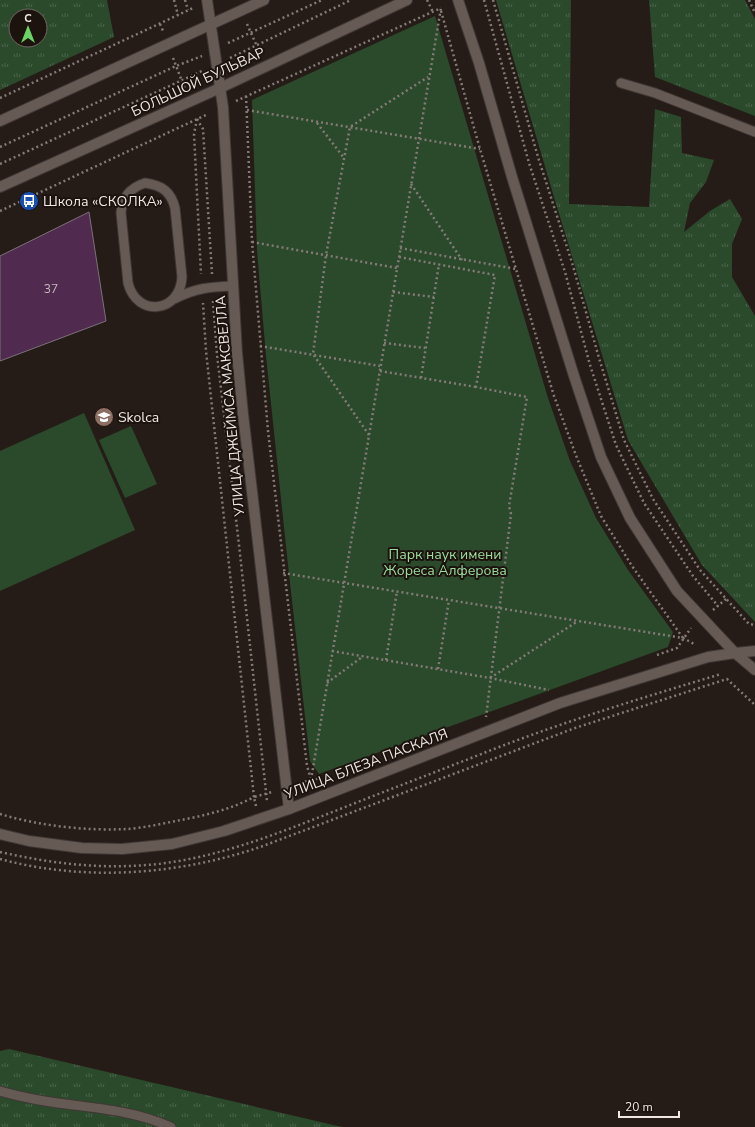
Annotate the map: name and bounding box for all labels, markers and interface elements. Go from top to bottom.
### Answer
north arrow [8,8,48,48]
text: С [24,11,32,26]
street label: БОЛЬШОЙ БУЛЬВАР [128,43,268,121]
bus stop icon: Школа «СКОЛКА» [18,190,40,212]
place label: Школа «СКОЛКА» [43,192,163,211]
house number: 37 [44,281,58,297]
street label: УЛИЦА ДЖЕЙМСА МАКСВЕЛЛА [211,295,249,518]
school or university icon: Skolca [93,406,115,428]
place label: Skolca [118,408,159,427]
park label: Парк наук имени Жореса Алферова [383,545,507,580]
street label: УЛИЦА БЛЕЗА ПАСКАЛЯ [281,724,450,804]
scale bar [619,1093,679,1119]
text: 20 m [625,1099,653,1115]

